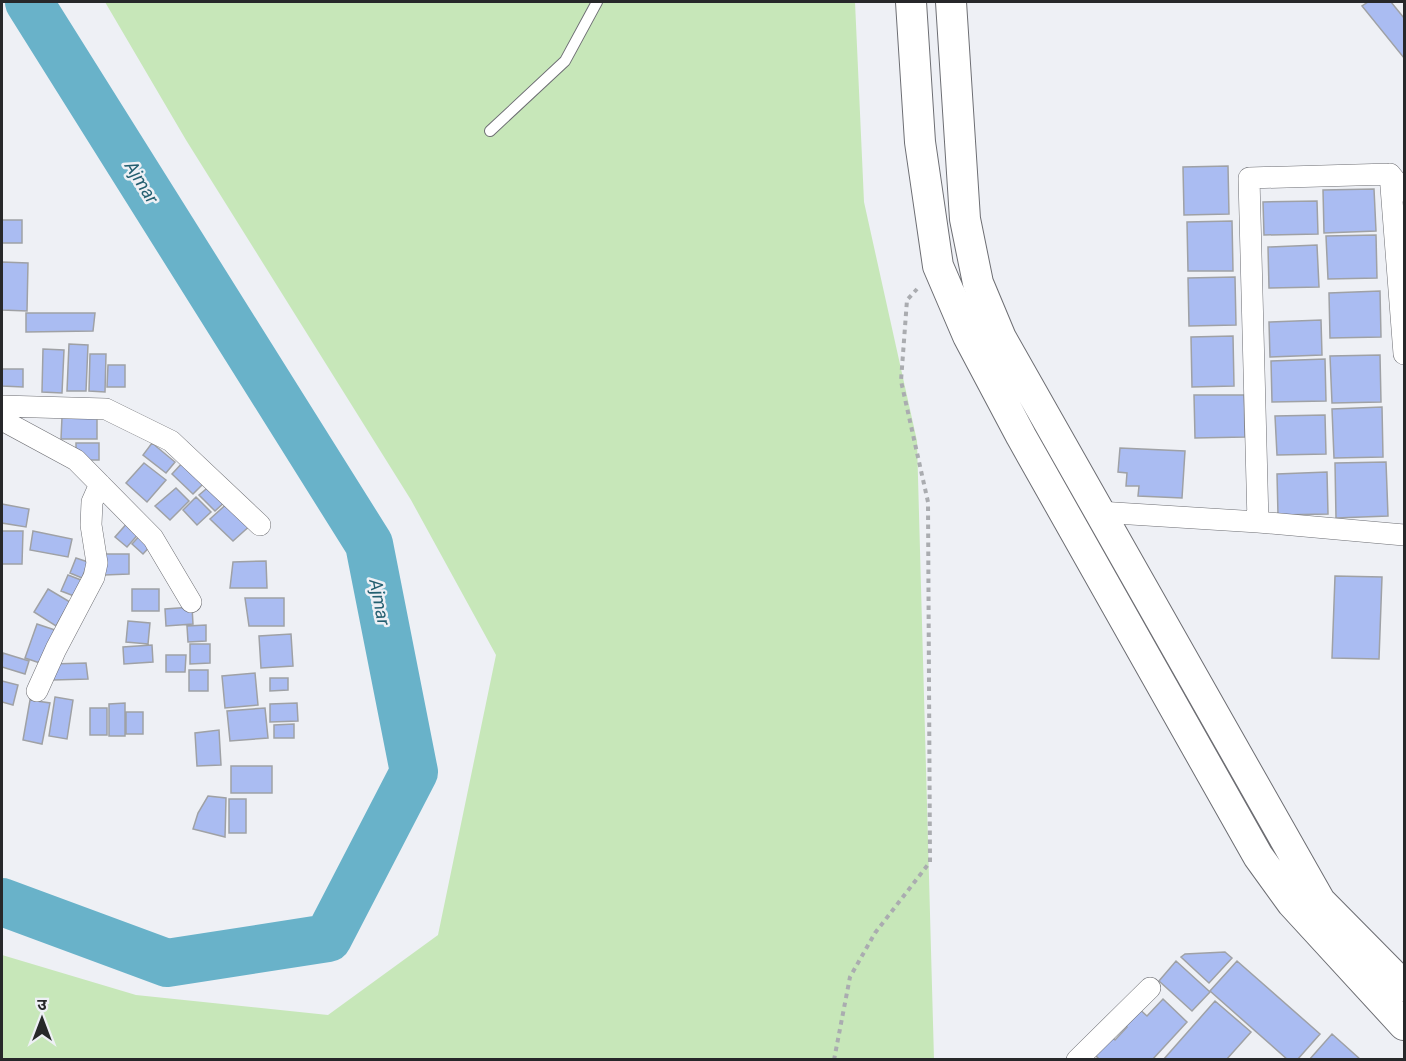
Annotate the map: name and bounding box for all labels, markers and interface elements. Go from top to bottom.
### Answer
water label: Ajmar [120,156,164,208]
water label: Ajmar [365,576,395,628]
north arrow [12,989,72,1049]
text: उ [37,995,47,1014]

